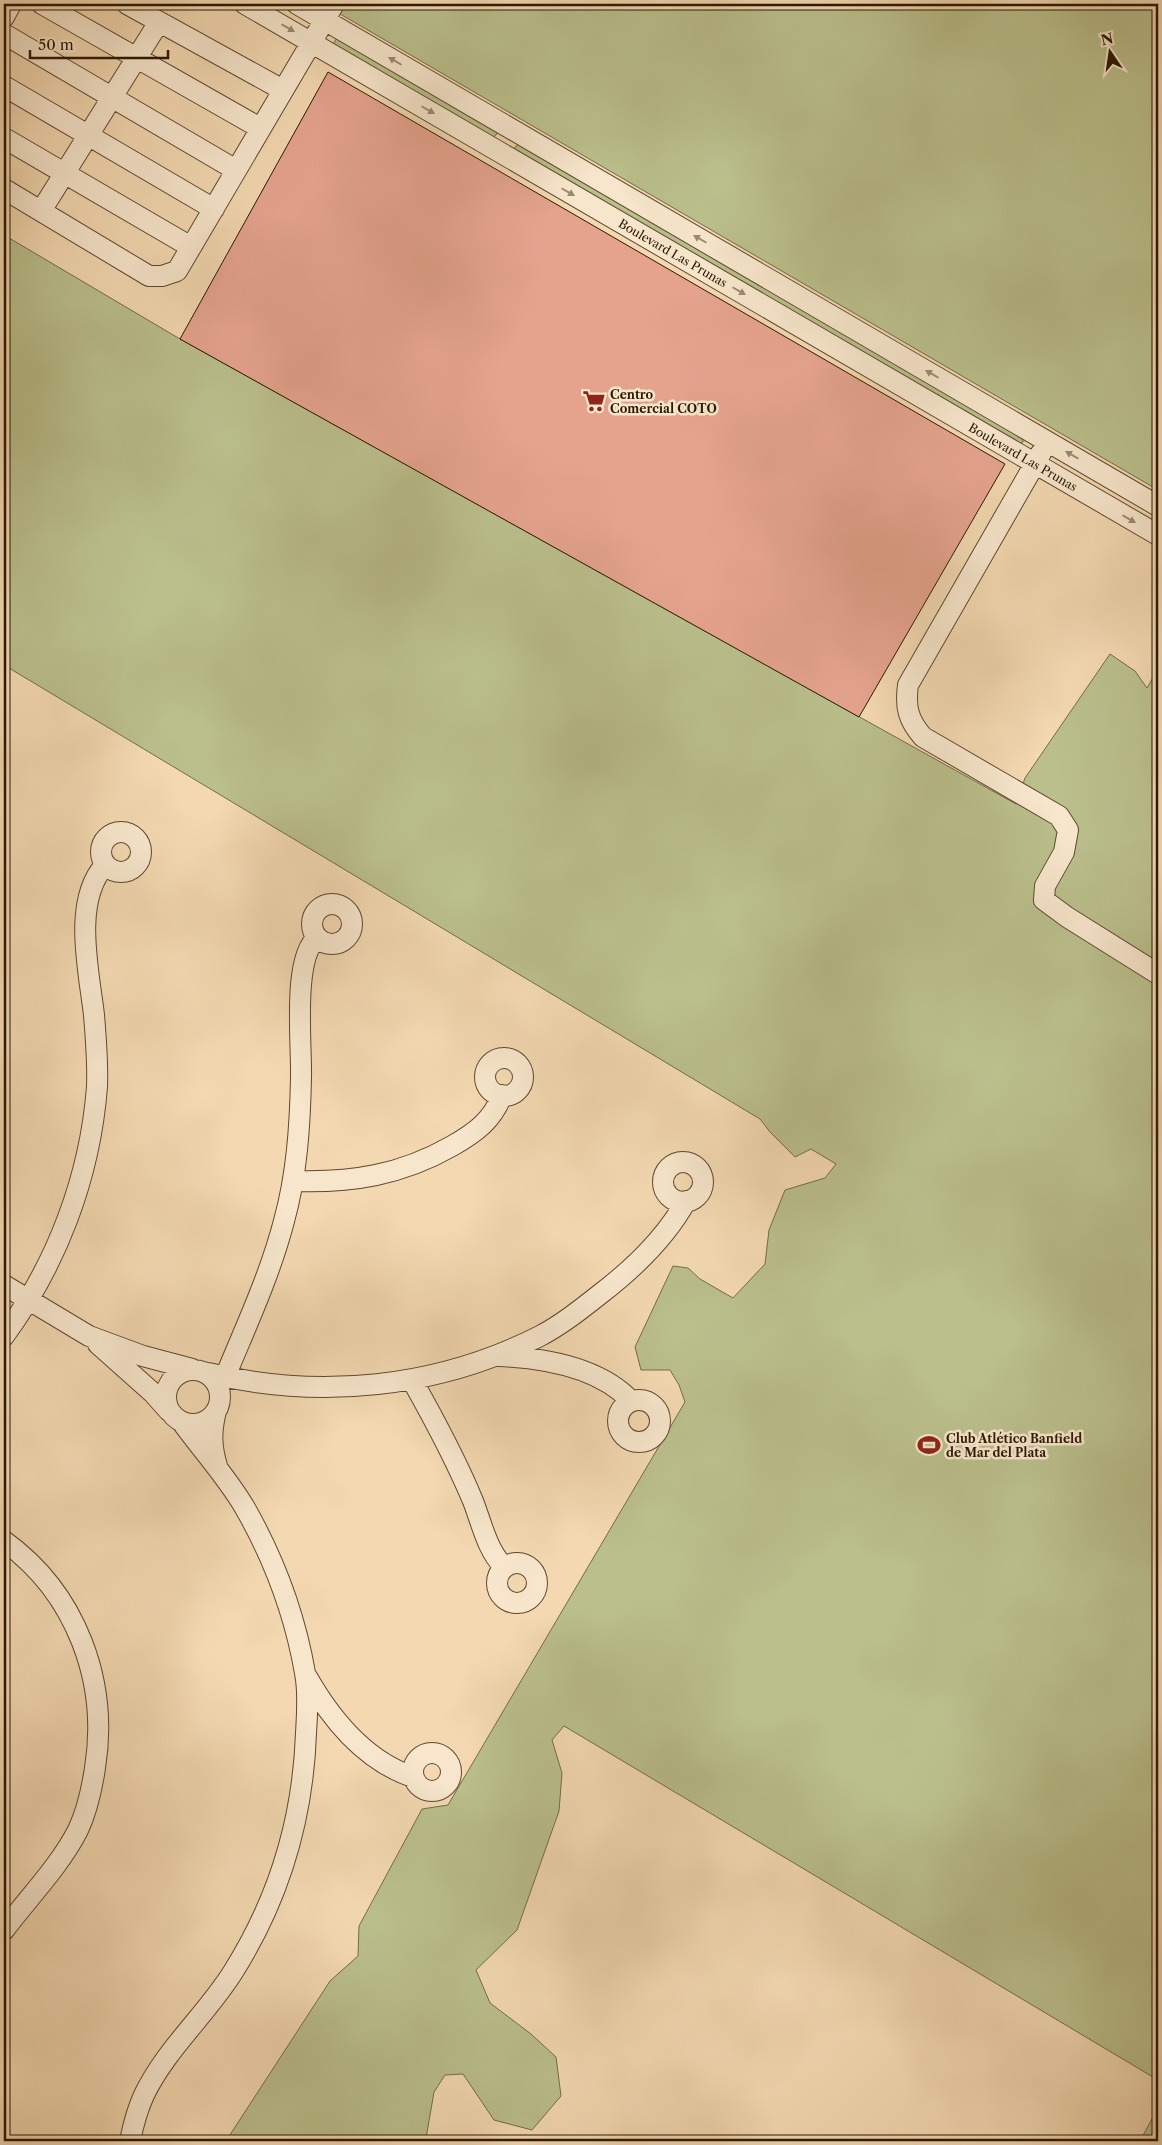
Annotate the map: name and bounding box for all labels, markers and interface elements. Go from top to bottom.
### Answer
one-way arrow [281,24,294,33]
scale bar [30,28,168,60]
north arrow [1084,28,1134,78]
text: N [1099,29,1115,49]
text: 50 m [38,35,74,54]
one-way arrow [387,57,402,65]
one-way arrow [420,106,435,114]
one-way arrow [562,187,575,196]
street label: Boulevard Las Prunas [616,216,730,290]
one-way arrow [693,235,708,243]
one-way arrow [732,287,746,296]
one-way arrow [925,369,938,378]
place label: Centro Comercial COTO [610,387,717,416]
supermarket icon: Centro Comercial COTO [581,388,607,414]
street label: Boulevard Las Prunas [966,420,1080,494]
one-way arrow [1065,451,1079,460]
one-way arrow [1122,515,1137,523]
place label: Club Atlético Banfield de Mar del Plata [946,1431,1082,1460]
sports icon: Club Atlético Banfield de Mar del Plata [916,1432,942,1458]

